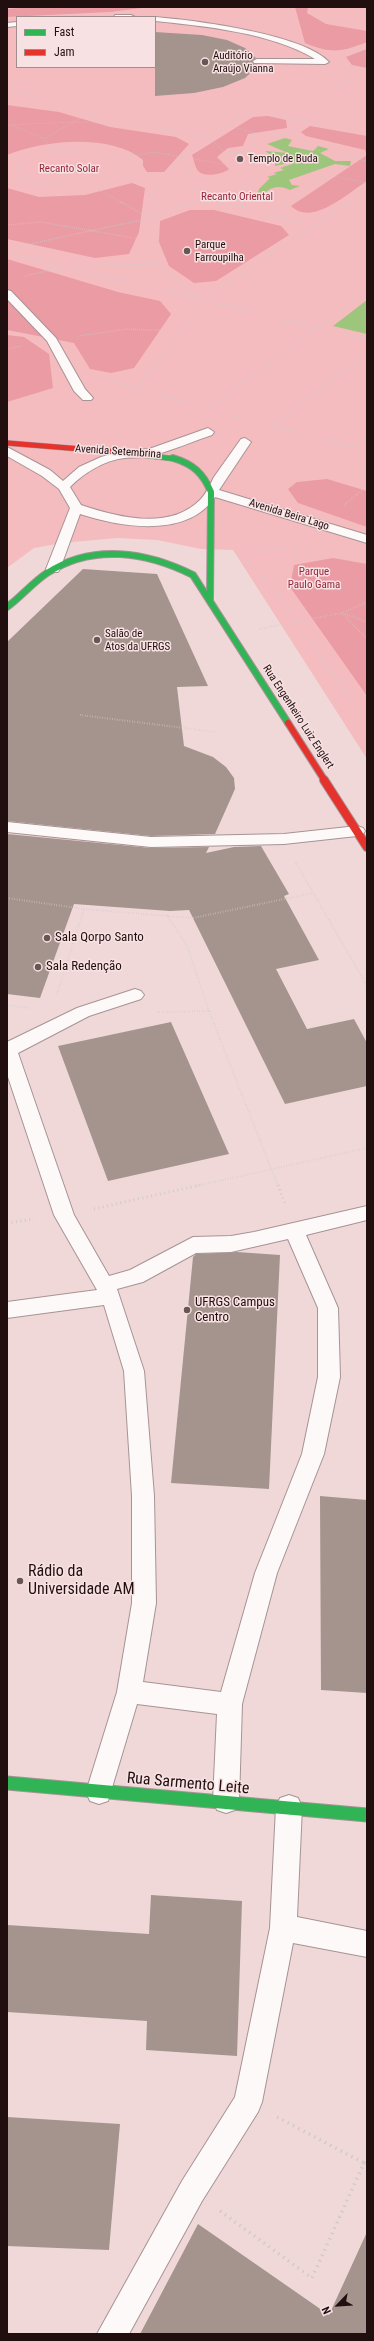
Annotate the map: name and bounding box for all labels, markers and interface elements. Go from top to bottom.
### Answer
legend [16,16,156,68]
text: Fast [54,25,74,39]
text: Jam [54,45,75,59]
place label: Auditório Araújo Vianna [213,49,273,75]
marker: Auditório Araújo Vianna [200,57,210,67]
place label: Templo de Buda [248,152,318,166]
marker: Templo de Buda [235,154,245,164]
park label: Recanto Solar [39,162,99,176]
park label: Recanto Oriental [201,190,273,204]
place label: Parque Farroupilha [195,238,244,264]
marker: Parque Farroupilha [182,246,192,256]
street label: Avenida Setembrina [74,442,162,462]
street label: Avenida Beira Lago [247,497,331,533]
park label: Parque Paulo Gama [288,565,340,591]
place label: Salão de Atos da UFRGS [105,627,170,653]
marker: Salão de Atos da UFRGS [92,635,102,645]
street label: Rua Engenheiro Luiz Englert [260,663,336,771]
place label: Sala Qorpo Santo [55,930,144,946]
marker: Sala Qorpo Santo [42,933,52,943]
place label: Sala Redenção [46,959,122,975]
marker: Sala Redenção [33,962,43,972]
place label: UFRGS Campus Centro [195,1295,275,1326]
marker: UFRGS Campus Centro [182,1305,192,1315]
place label: Rádio da Universidade AM [28,1562,135,1600]
marker: Rádio da Universidade AM [15,1576,25,1586]
street label: Rua Sarmento Leite [126,1769,250,1799]
north arrow [318,2285,358,2325]
text: N [319,2304,334,2316]

